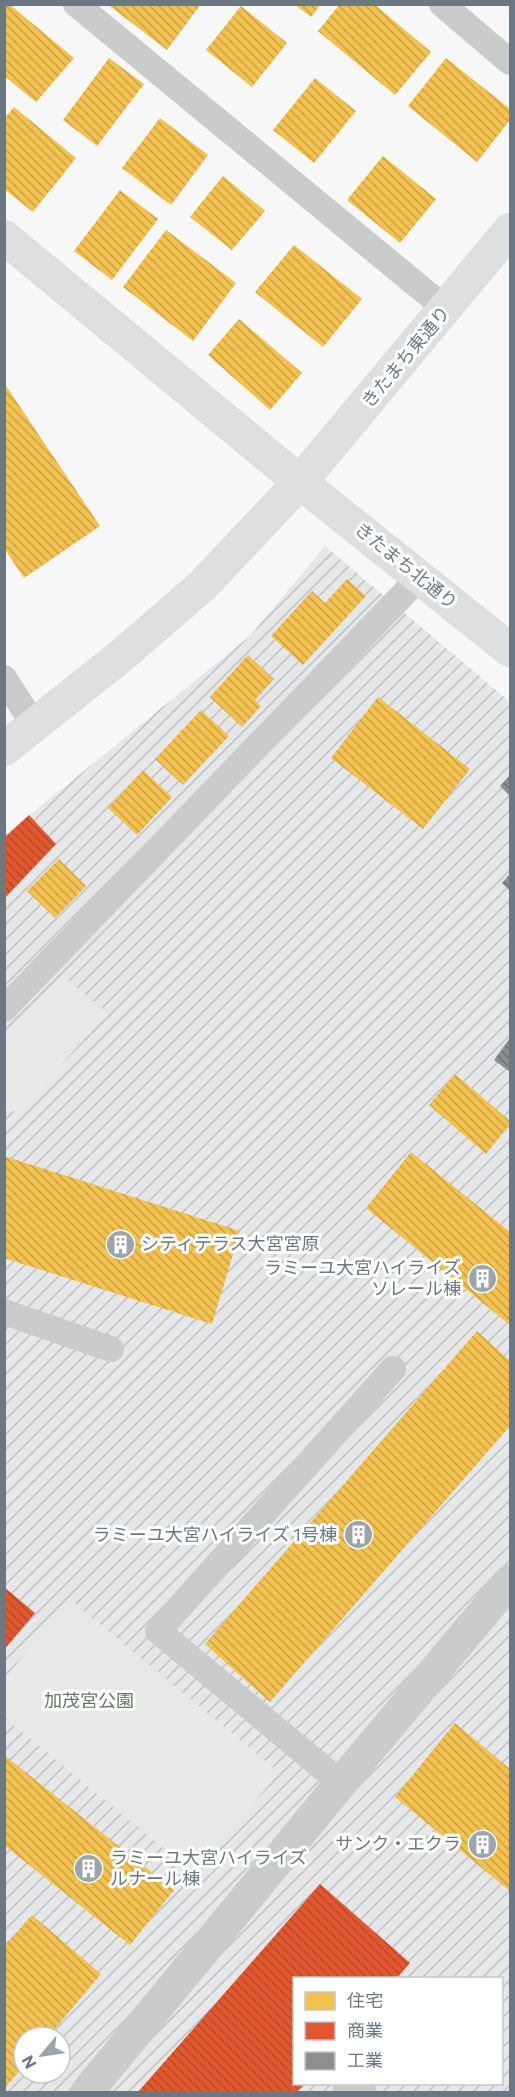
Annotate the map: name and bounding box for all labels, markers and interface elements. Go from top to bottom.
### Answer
street label: きたまち東通り [356,301,454,411]
street label: きたまち北通り [351,517,462,613]
building icon: シティテラス大宮宮原 [104,1228,136,1260]
place label: シティテラス大宮宮原 [141,1232,320,1254]
place label: ラミーユ大宮ハイライズ ソレール棟 [264,1256,461,1299]
building icon: ラミーユ大宮ハイライズ ソレール棟 [466,1262,498,1294]
building icon: ラミーユ大宮ハイライズ 1号棟 [342,1519,374,1551]
place label: ラミーユ大宮ハイライズ 1号棟 [93,1523,337,1545]
park label: 加茂宮公園 [44,1689,134,1711]
building icon: サンク・エクラ [466,1828,498,1860]
place label: サンク・エクラ [335,1832,461,1854]
place label: ラミーユ大宮ハイライズ ルナール棟 [110,1846,307,1889]
building icon: ラミーユ大宮ハイライズ ルナール棟 [73,1852,105,1884]
legend [293,1977,503,2085]
text: 住宅 [347,1989,383,2011]
text: 商業 [347,2019,383,2041]
north arrow [12,2025,72,2085]
text: 工業 [347,2049,383,2071]
text: N [17,2053,40,2072]

